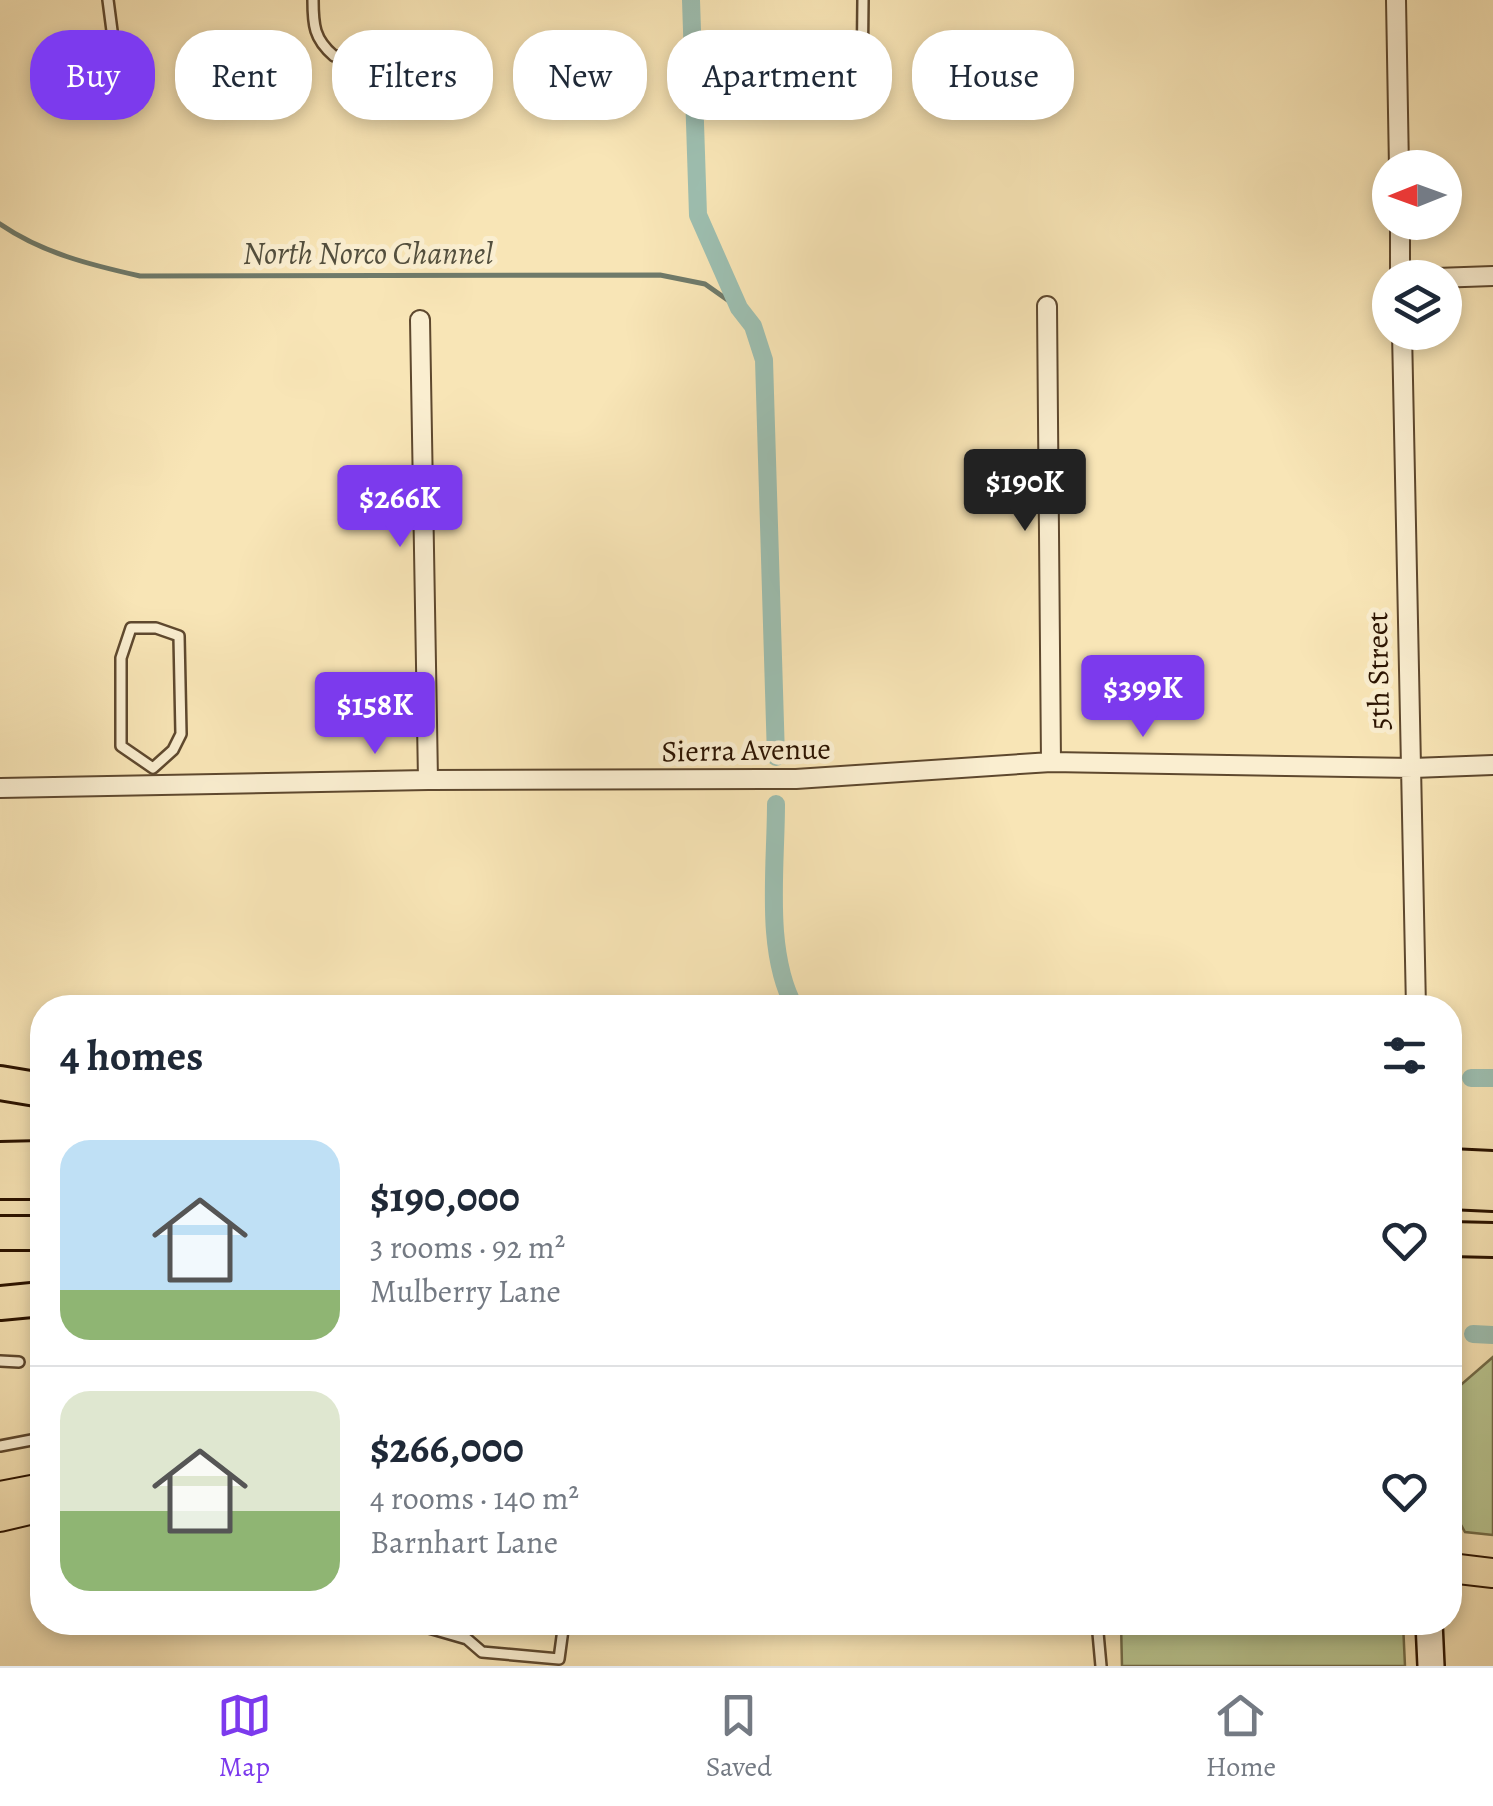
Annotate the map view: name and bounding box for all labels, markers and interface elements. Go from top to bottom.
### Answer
chip: Buy [30,30,155,120]
chip: Rent [175,30,312,120]
chip: Filters [332,30,493,120]
chip: New [513,30,647,120]
chip: Apartment [667,30,892,120]
chip: House [912,30,1074,120]
north arrow [1372,150,1462,240]
map controls [1372,150,1462,350]
water label: North Norco Channel [243,231,493,275]
button: layers [1372,260,1462,350]
pin: $190K [955,449,1095,534]
text: $190K [986,459,1064,503]
pin: $266K [330,465,470,550]
text: $266K [359,475,441,519]
street label: 5th Street [1357,611,1399,731]
pin: $399K [1073,655,1213,740]
text: $399K [1103,665,1183,709]
pin: $158K [305,672,445,757]
text: $158K [337,682,413,726]
street label: Sierra Avenue [661,729,831,771]
text: 4 homes [60,1027,203,1084]
icon: filters [1377,1028,1432,1083]
text: $190,000 [370,1168,520,1225]
icon: home [140,1180,260,1300]
icon: heart [1377,1213,1432,1268]
text: 3 rooms · 92 m² [370,1225,565,1269]
text: Mulberry Lane [370,1269,561,1313]
text: $266,000 [370,1419,524,1476]
icon: home [140,1431,260,1551]
icon: heart [1377,1464,1432,1519]
text: 4 rooms · 140 m² [370,1476,579,1520]
text: Barnhart Lane [370,1520,558,1564]
tab: Map [217,1688,272,1786]
tab: Saved [706,1688,772,1786]
tab: Home [1206,1688,1276,1786]

